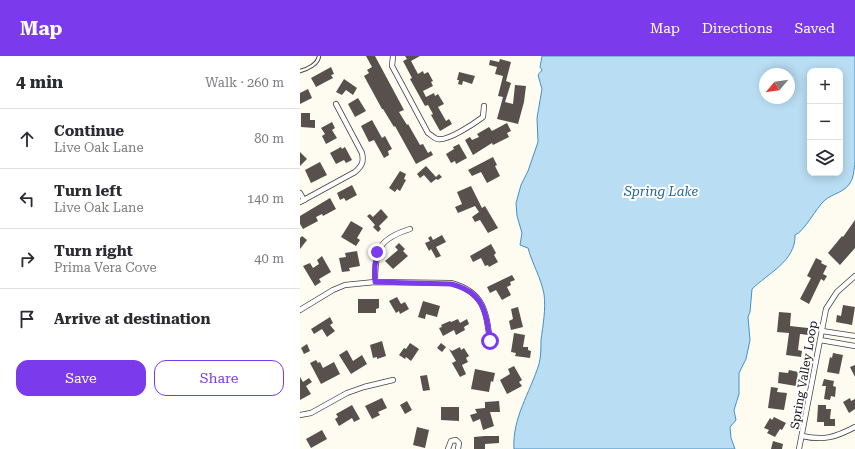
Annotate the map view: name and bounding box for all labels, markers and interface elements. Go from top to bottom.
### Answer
text: Map [20,17,62,40]
text: Map [650,20,680,36]
text: Directions [702,20,772,36]
text: Saved [794,20,835,36]
north arrow [759,68,795,104]
map controls [807,68,843,176]
button: + [807,68,843,104]
text: 4 min [16,72,63,92]
text: Walk · 260 m [205,75,284,90]
button: − [807,104,843,140]
text: Continue [54,122,124,140]
icon: ahead [16,128,38,150]
text: 80 m [254,131,284,146]
text: Live Oak Lane [54,140,144,155]
button: layers [807,140,843,176]
text: Turn left [54,182,122,200]
water label: Spring Lake [623,184,698,199]
icon: left [16,188,38,210]
text: 140 m [247,191,284,206]
text: Live Oak Lane [54,200,144,215]
text: Turn right [54,242,133,260]
route end [368,243,386,261]
icon: right [16,248,38,270]
text: 40 m [254,251,284,266]
text: Prima Vera Cove [54,260,157,275]
icon: arrive [16,308,38,330]
text: Arrive at destination [54,310,210,328]
street label: Spring Valley Loop [788,320,820,430]
route start [481,332,499,350]
button: Save [16,360,146,396]
button: Share [154,360,284,396]

